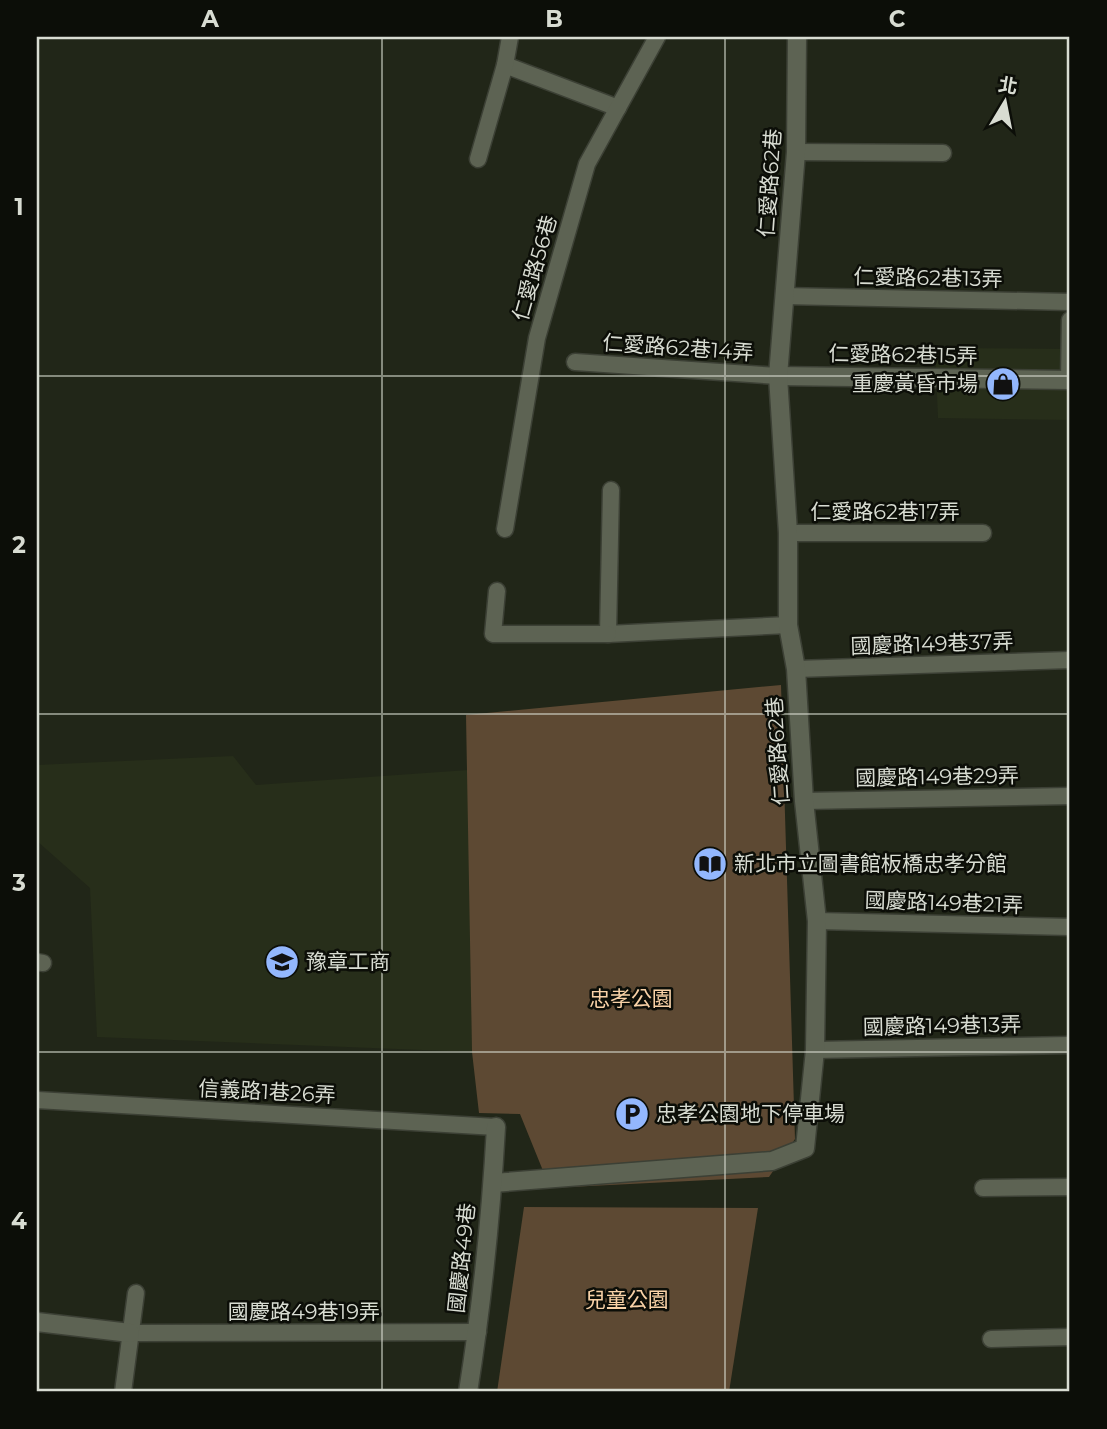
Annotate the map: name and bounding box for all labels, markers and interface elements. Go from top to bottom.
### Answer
text: A [200,5,219,33]
text: B [545,5,563,33]
text: C [889,5,906,33]
north arrow [970,66,1040,136]
text: 北 [997,73,1019,99]
street label: 仁愛路62巷 [753,128,786,238]
text: 1 [14,193,24,221]
street label: 仁愛路56巷 [508,212,562,324]
street label: 仁愛路62巷13弄 [853,264,1003,291]
street label: 仁愛路62巷14弄 [602,330,754,365]
street label: 仁愛路62巷15弄 [828,341,978,368]
shop icon: 重慶黃昏市場 [984,365,1022,403]
place label: 重慶黃昏市場 [852,371,978,396]
street label: 仁愛路62巷17弄 [810,499,960,524]
text: 2 [12,531,26,559]
street label: 國慶路149巷37弄 [850,628,1014,659]
street label: 仁愛路62巷 [761,696,794,806]
street label: 國慶路149巷29弄 [855,763,1019,790]
library icon: 新北市立圖書館板橋忠孝分館 [691,845,729,883]
place label: 新北市立圖書館板橋忠孝分館 [734,851,1007,876]
text: 3 [11,869,26,897]
street label: 國慶路149巷21弄 [864,887,1024,918]
school or university icon: 豫章工商 [263,943,301,981]
place label: 豫章工商 [306,949,390,974]
park label: 忠孝公園 [589,986,673,1011]
street label: 國慶路149巷13弄 [863,1012,1021,1039]
street label: 信義路1巷26弄 [198,1075,336,1108]
parking icon: 忠孝公園地下停車場 [613,1095,651,1133]
place label: 忠孝公園地下停車場 [656,1101,845,1126]
street label: 國慶路49巷 [443,1202,480,1314]
text: 4 [11,1207,27,1235]
park label: 兒童公園 [585,1287,669,1312]
street label: 國慶路49巷19弄 [228,1299,380,1324]

